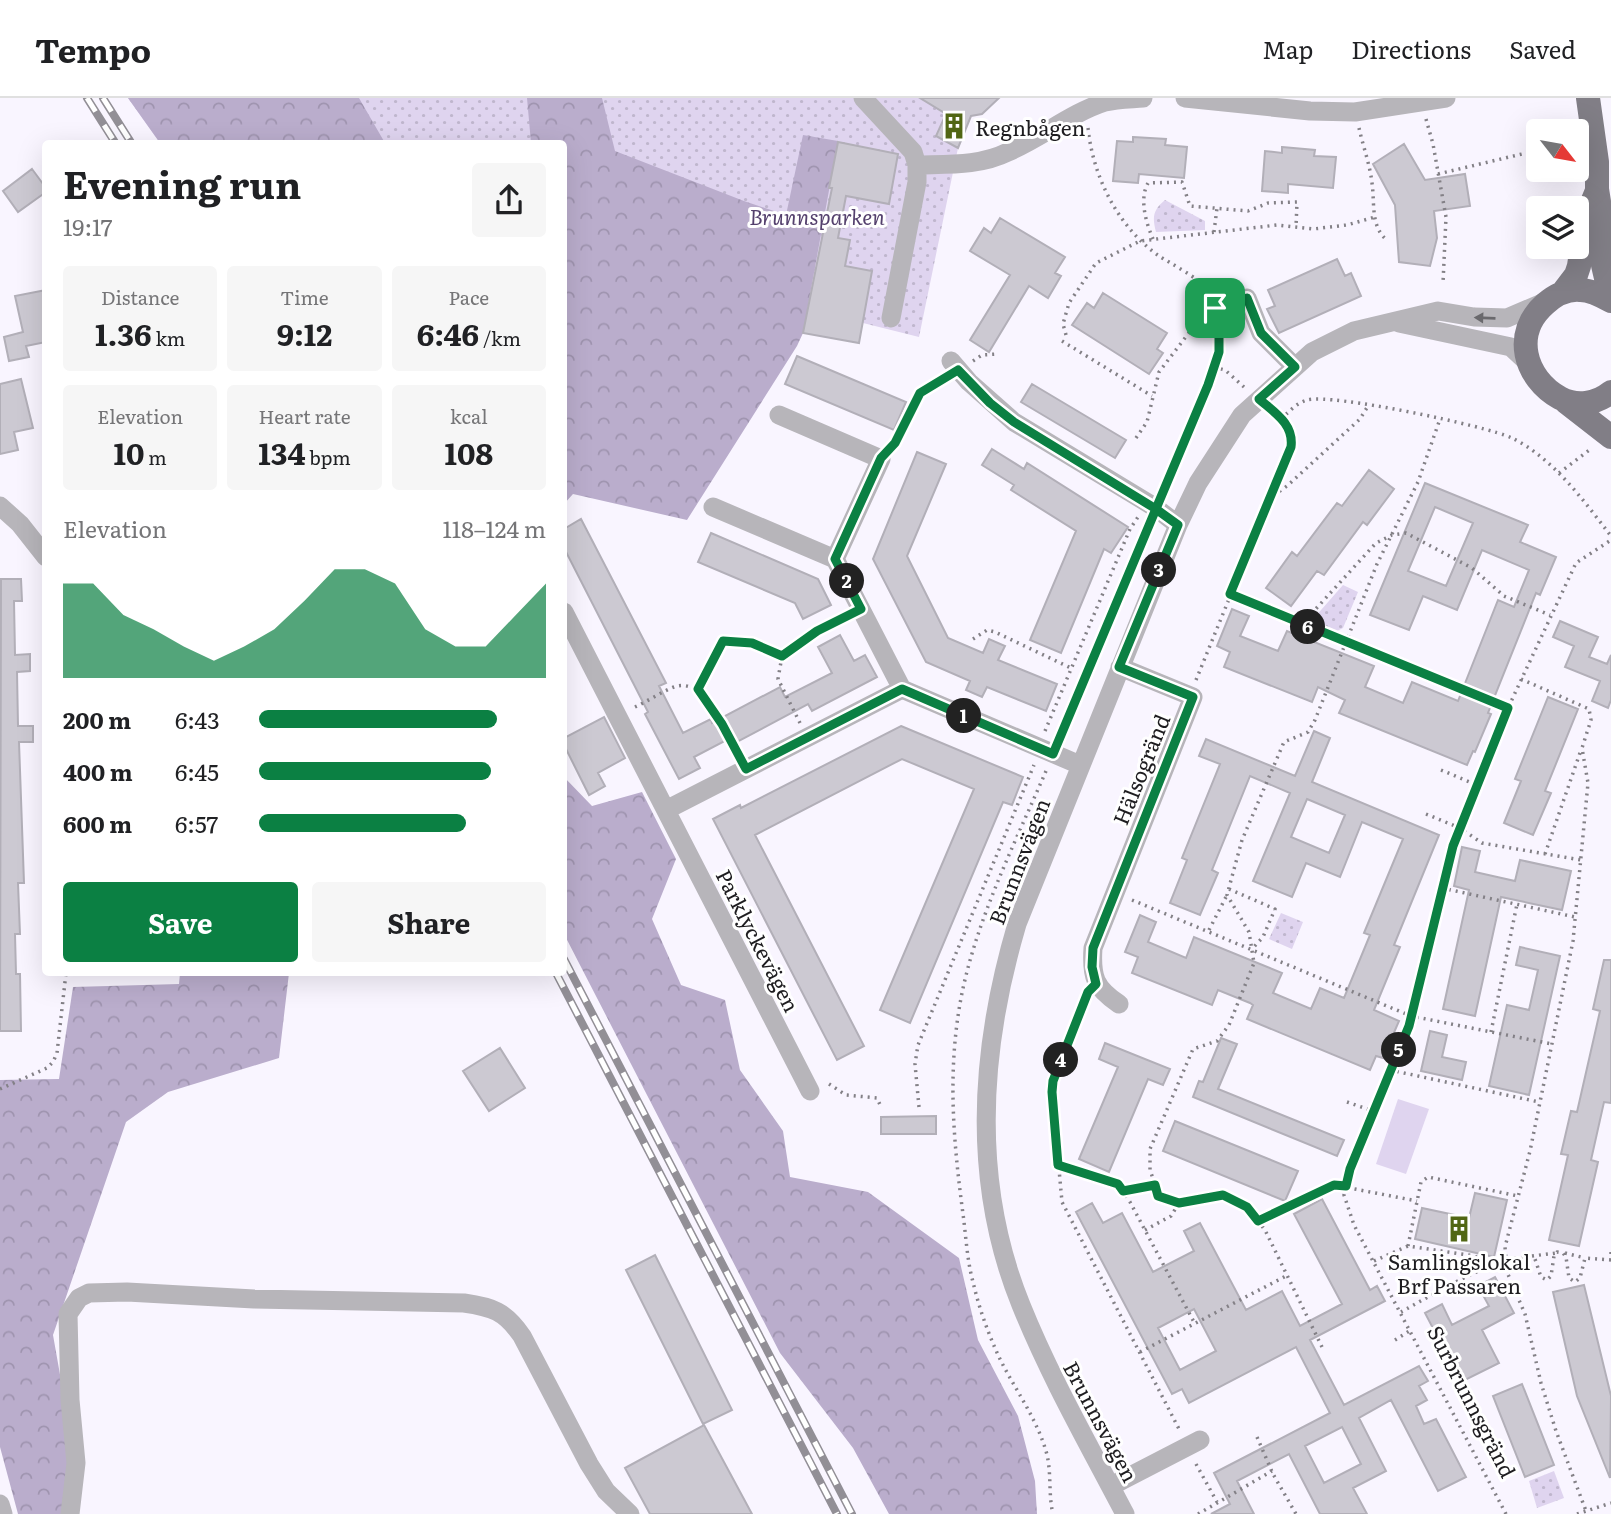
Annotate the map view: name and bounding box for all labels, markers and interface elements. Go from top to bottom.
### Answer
text: Tempo [35,24,151,73]
text: Map [1262,31,1313,66]
text: Directions [1351,31,1471,66]
text: Saved [1509,31,1576,66]
building icon: Regnbågen [939,111,969,141]
place label: Regnbågen [975,111,1086,142]
north arrow [1526,119,1589,182]
map controls [1526,119,1589,259]
text: Evening run [63,154,301,211]
button: share [472,163,546,237]
button: layers [1526,196,1589,259]
park label: Brunnsparken [749,200,885,231]
text: 19:17 [63,209,112,243]
pin [1185,278,1245,338]
text: Distance [101,283,179,311]
text: Time [280,283,329,311]
text: Pace [448,283,489,311]
icon: arrive [1196,289,1234,327]
text: 1.36 [95,311,152,355]
text: 9:12 [277,311,332,355]
text: 6:46 [417,311,479,355]
one-way arrow [1474,312,1496,323]
text: km [152,324,185,352]
text: /km [479,324,521,352]
text: Elevation [97,402,183,430]
text: Heart rate [258,402,351,430]
text: kcal [450,402,488,430]
text: 10 [114,430,145,474]
text: 134 [258,430,306,474]
text: 108 [445,430,493,474]
text: m [145,443,167,471]
text: bpm [306,443,351,471]
text: Elevation [63,511,167,545]
text: 118–124 m [442,511,546,545]
pin: 3 [1142,552,1176,588]
text: 3 [1153,555,1164,583]
pin: 2 [830,564,864,598]
text: 2 [841,566,852,594]
pin: 6 [1290,610,1326,644]
text: 6 [1302,612,1313,640]
pin: 1 [946,698,982,734]
text: 1 [960,701,967,729]
text: 200 m [63,702,131,736]
text: 6:43 [175,702,220,736]
street label: Hälsogränd [1104,709,1176,829]
text: 400 m [63,754,133,788]
text: 6:45 [175,754,219,788]
street label: Brunnsvägen [980,793,1056,929]
text: 600 m [63,806,132,840]
text: 6:57 [175,806,218,840]
street label: Parklyckevägen [710,863,808,1017]
button: Save [63,882,298,962]
button: Share [312,882,546,962]
pin: 5 [1382,1032,1416,1068]
text: 5 [1393,1035,1404,1063]
pin: 4 [1044,1042,1078,1077]
text: 4 [1055,1045,1066,1073]
building icon: Samlingslokal Brf Passaren [1444,1214,1474,1244]
place label: Samlingslokal Brf Passaren [1388,1245,1530,1300]
street label: Surbrunnsgränd [1421,1319,1525,1483]
street label: Brunnsvägen [1057,1355,1147,1487]

